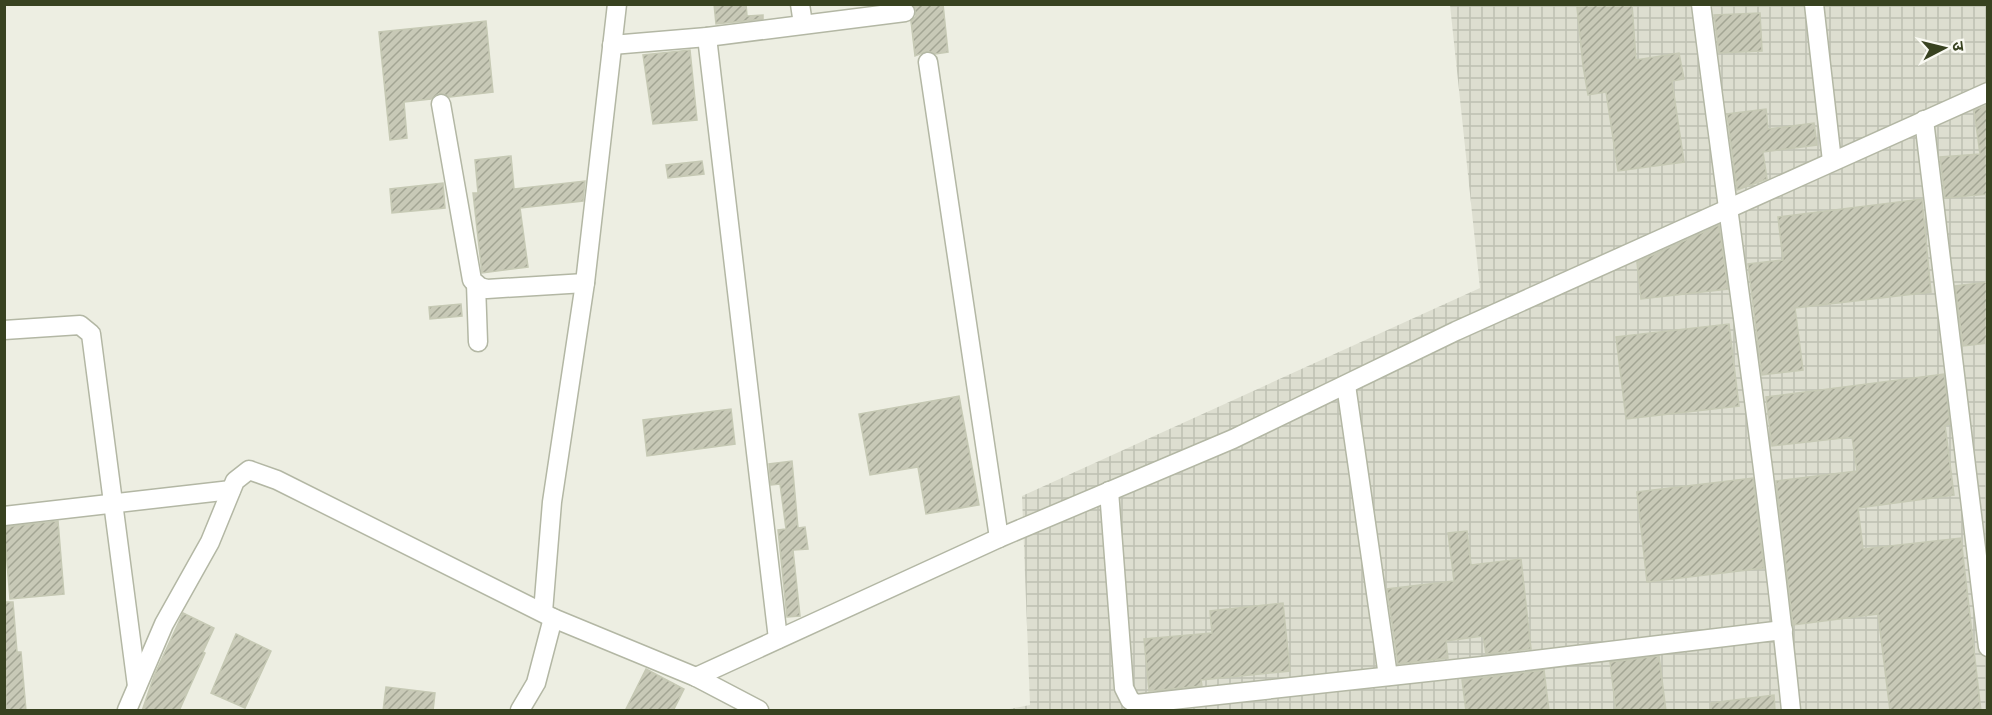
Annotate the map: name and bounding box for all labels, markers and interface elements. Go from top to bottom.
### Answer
north arrow [1914,18,1974,78]
text: उ [1948,40,1968,53]

